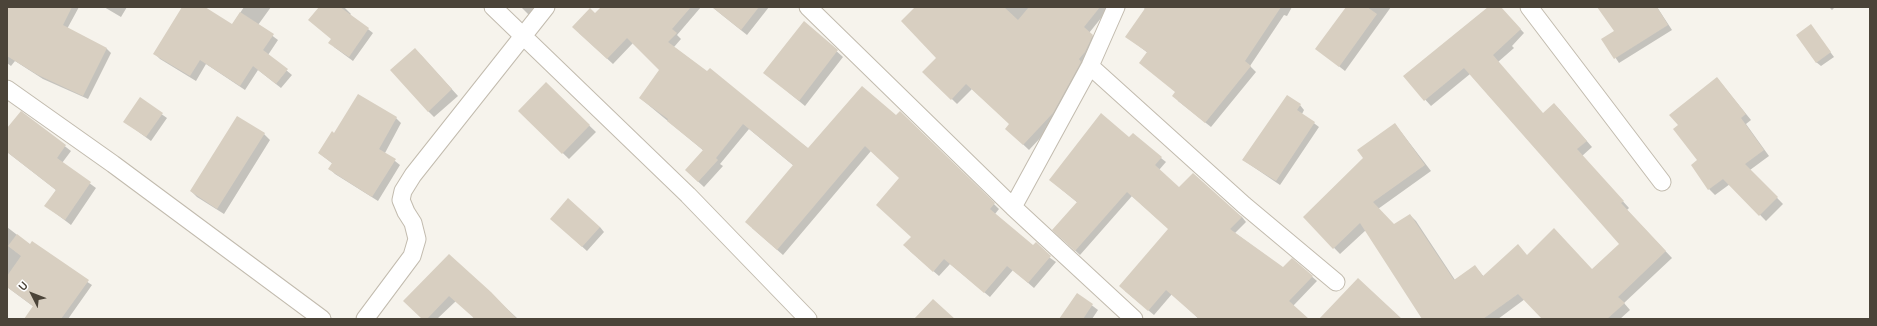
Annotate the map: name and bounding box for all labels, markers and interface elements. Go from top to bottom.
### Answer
north arrow [12,274,52,314]
text: U [15,278,31,293]

